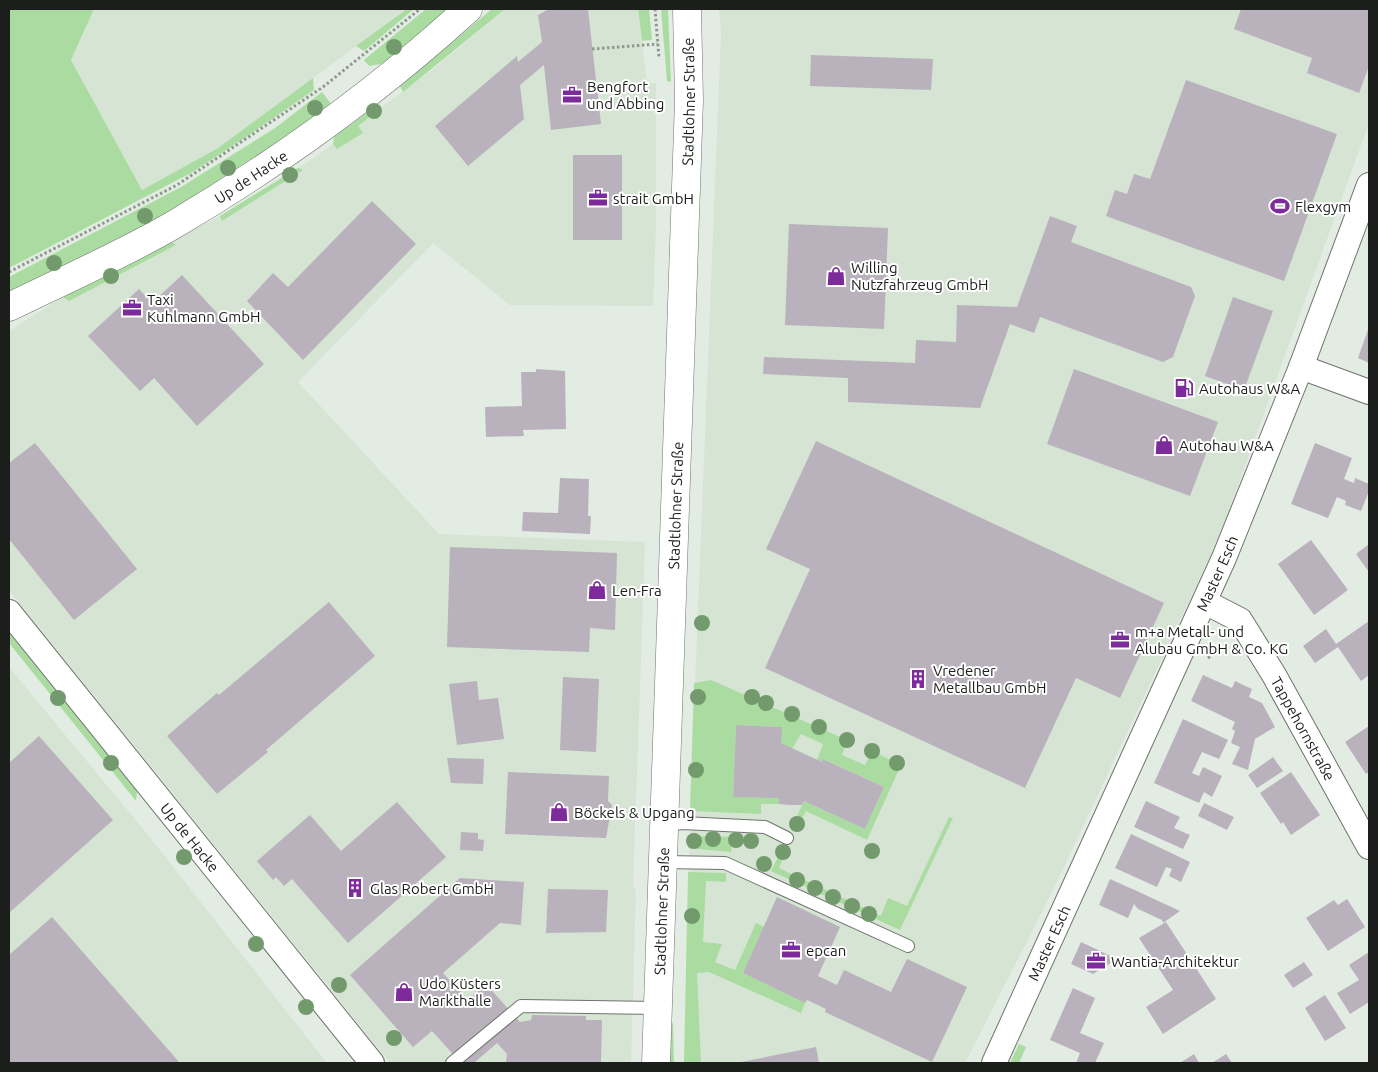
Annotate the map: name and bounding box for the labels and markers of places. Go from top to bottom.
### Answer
place label: Bengfort und Abbing [587,78,664,112]
office icon: Bengfort und Abbing [561,84,583,106]
office icon: strait GmbH [587,187,609,209]
place label: strait GmbH [613,190,694,207]
sports icon: Flexgym [1269,195,1291,217]
place label: Flexgym [1295,198,1351,215]
place label: Willing Nutzfahrzeug GmbH [851,259,989,293]
shop icon: Willing Nutzfahrzeug GmbH [825,265,847,287]
place label: Taxi Kuhlmann GmbH [147,291,260,325]
office icon: Taxi Kuhlmann GmbH [121,297,143,319]
fuel station icon: Autohaus W&A [1173,377,1195,399]
place label: Autohaus W&A [1199,380,1300,397]
shop icon: Autohau W&A [1153,434,1175,456]
place label: Autohau W&A [1179,437,1274,454]
shop icon: Len-Fra [586,579,608,601]
place label: Len-Fra [612,582,662,599]
place label: m+a Metall- und Alubau GmbH & Co. KG [1135,623,1288,657]
office icon: m+a Metall- und Alubau GmbH & Co. KG [1109,629,1131,651]
place label: Vredener Metallbau GmbH [933,662,1046,696]
building icon: Vredener Metallbau GmbH [907,668,929,690]
shop icon: Böckels & Upgang [548,801,570,823]
place label: Böckels & Upgang [574,804,695,821]
building icon: Glas Robert GmbH [344,877,366,899]
place label: Glas Robert GmbH [370,880,494,897]
office icon: epcan [780,939,802,961]
place label: epcan [806,942,846,959]
office icon: Wantia-Architektur [1085,950,1107,972]
place label: Wantia-Architektur [1111,953,1239,970]
place label: Udo Küsters Markthalle [419,975,501,1009]
shop icon: Udo Küsters Markthalle [393,981,415,1003]

